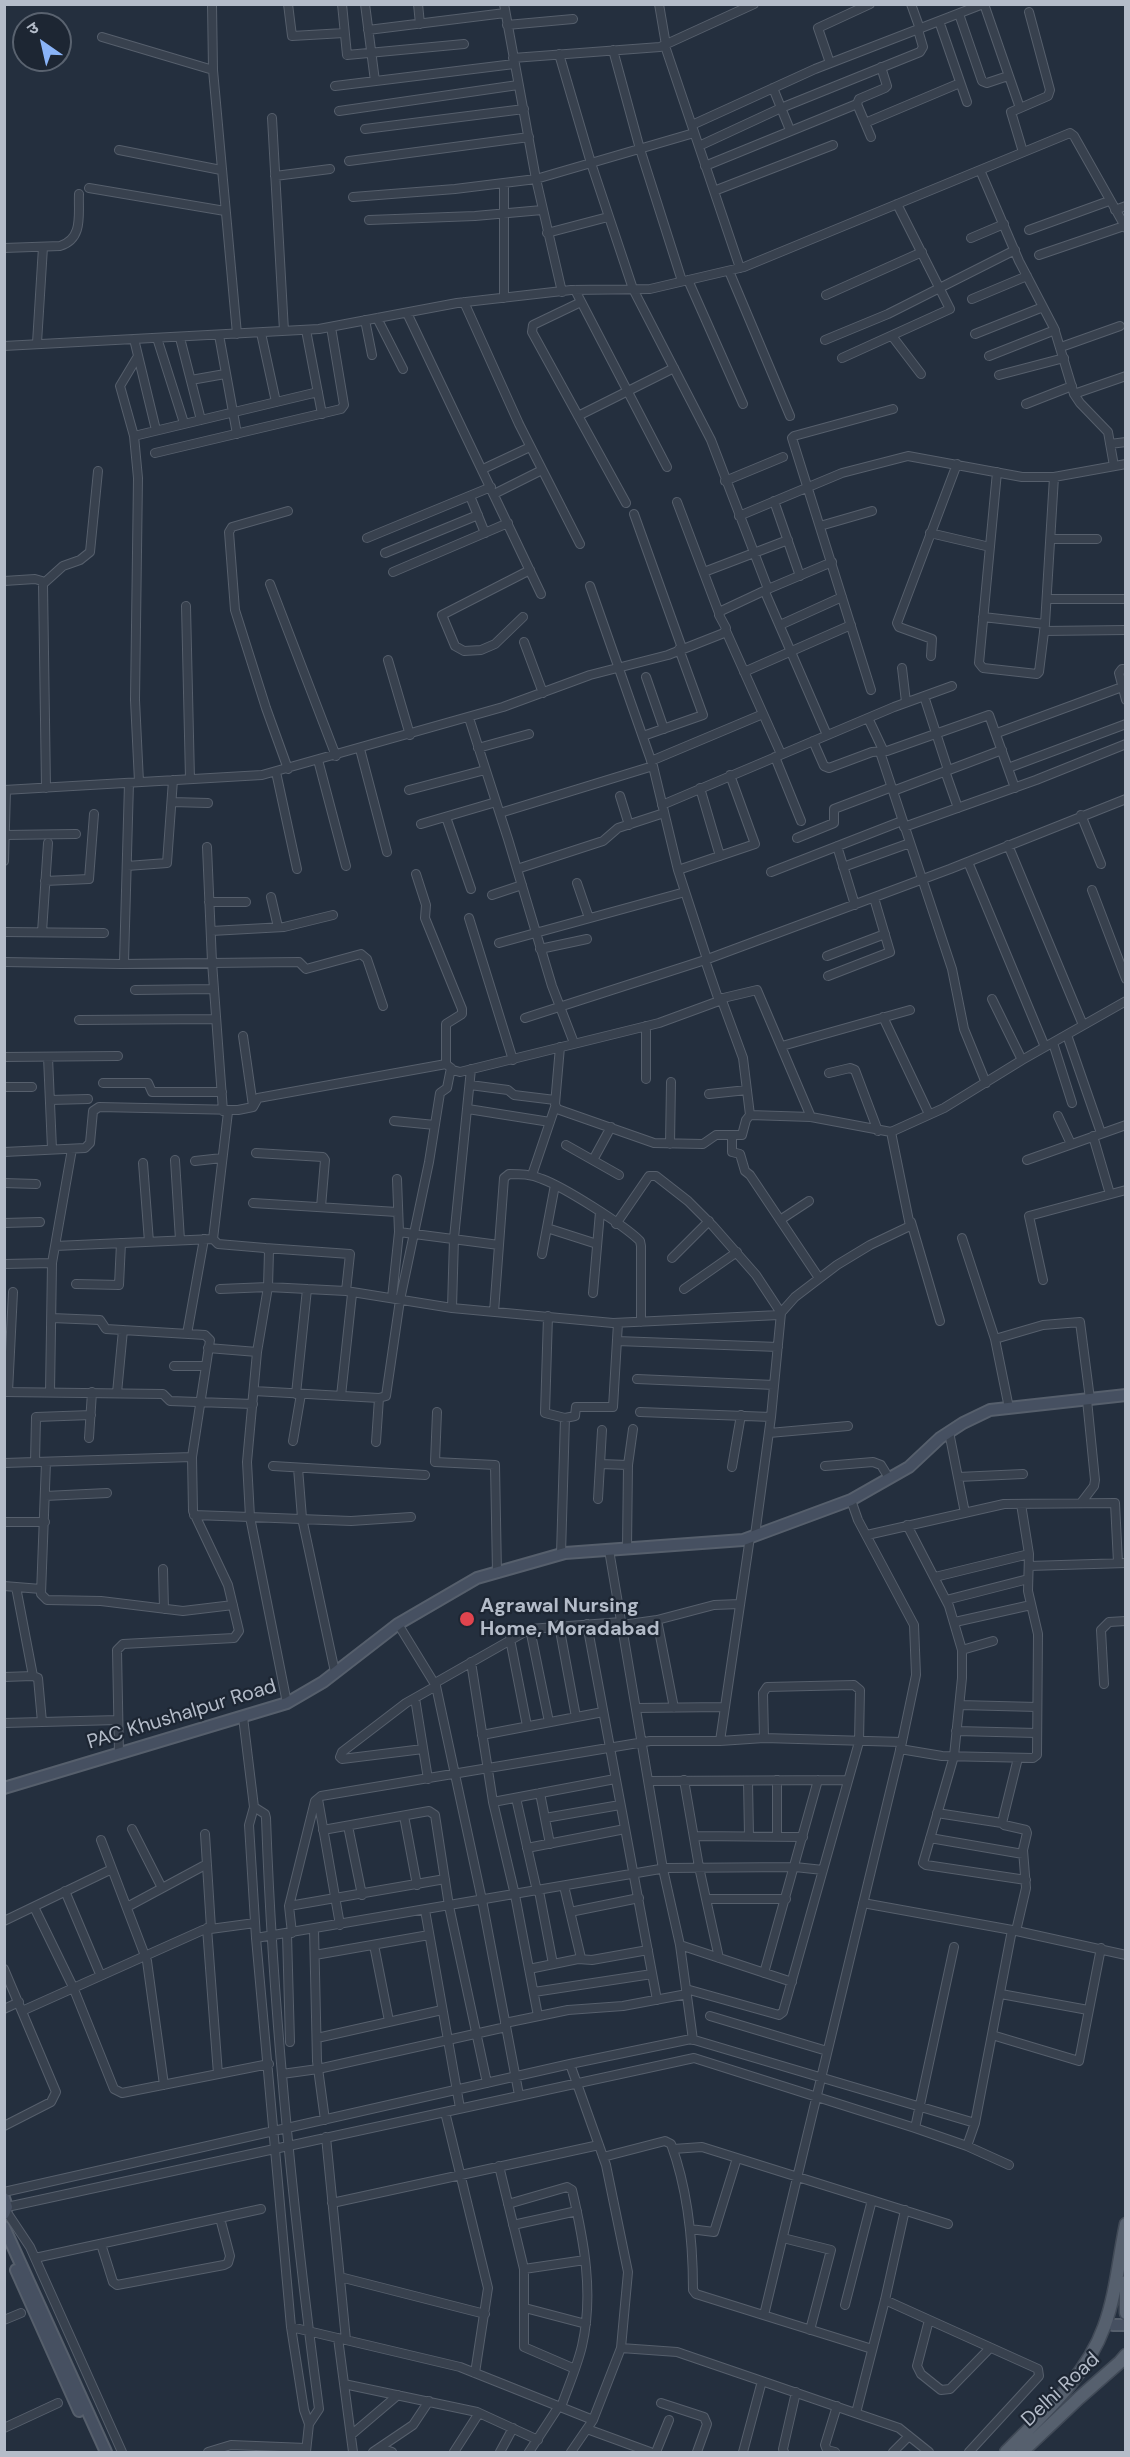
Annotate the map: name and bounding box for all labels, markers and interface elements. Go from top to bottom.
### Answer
north arrow [12,12,72,72]
text: उ [23,17,43,40]
place label: Agrawal Nursing Home, Moradabad [480,1595,660,1642]
marker: Agrawal Nursing Home, Moradabad [458,1610,476,1628]
street label: PAC Khushalpur Road [84,1675,280,1755]
street label: Delhi Road [1017,2348,1105,2432]

